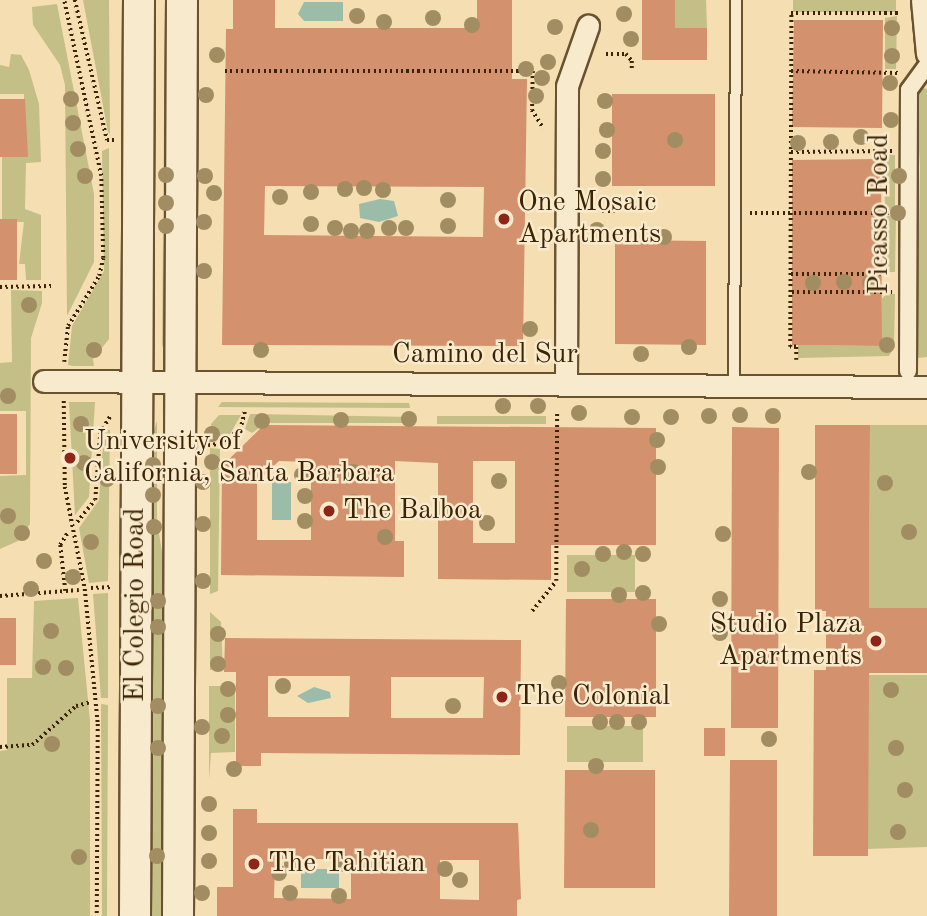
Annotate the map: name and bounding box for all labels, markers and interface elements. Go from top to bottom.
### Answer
street label: Picasso Road [863,133,897,295]
place label: One Mosaic Apartments [518,186,661,252]
marker: One Mosaic Apartments [496,211,512,227]
street label: Camino del Sur [392,338,578,372]
place label: University of California, Santa Barbara [84,425,394,491]
marker: University of California, Santa Barbara [62,450,78,466]
place label: The Balboa [343,494,482,528]
marker: The Balboa [321,503,337,519]
street label: El Colegio Road [119,508,153,702]
place label: Studio Plaza Apartments [709,608,862,674]
marker: Studio Plaza Apartments [868,633,884,649]
place label: The Colonial [516,680,670,714]
marker: The Colonial [494,689,510,705]
place label: The Tahitian [268,847,425,881]
marker: The Tahitian [246,856,262,872]

